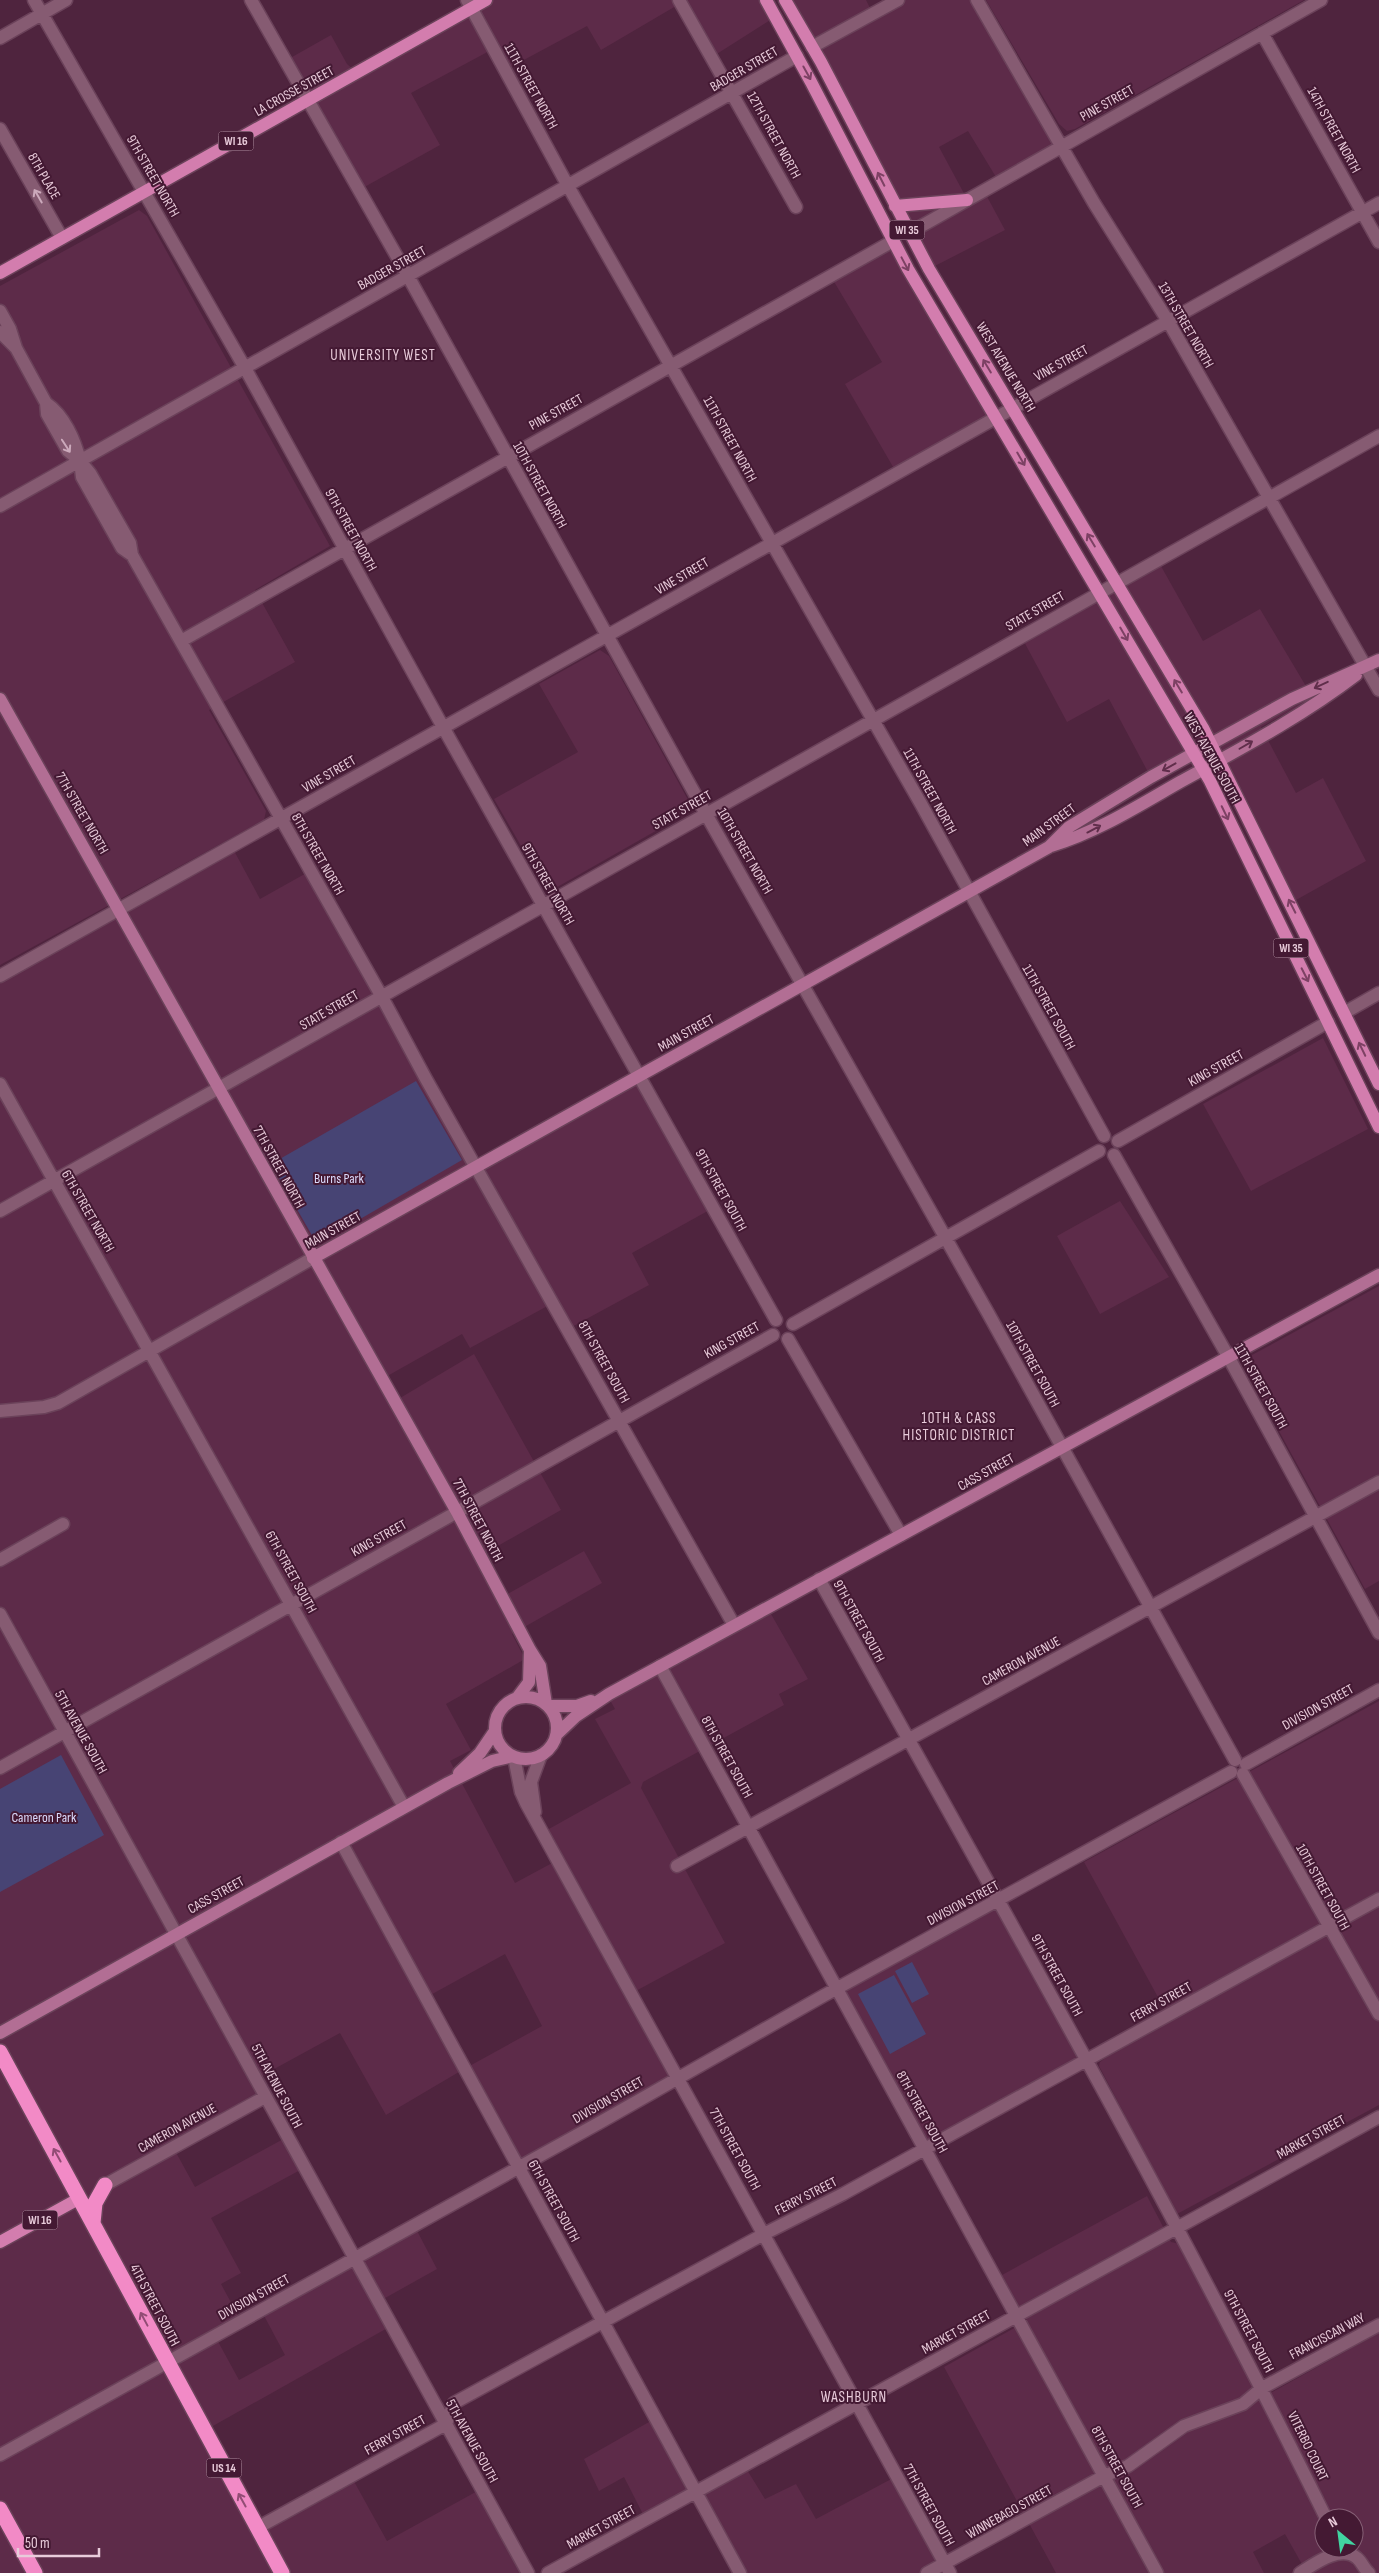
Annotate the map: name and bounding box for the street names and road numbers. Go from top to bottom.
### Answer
street label: 11TH STREET NORTH [500,40,562,132]
street label: BADGER STREET [707,43,781,95]
street label: LA CROSSE STREET [251,62,337,120]
street label: PINE STREET [1077,81,1137,125]
street label: 14TH STREET NORTH [1303,84,1365,176]
street label: 12TH STREET NORTH [743,89,805,181]
street label: 9TH STREET NORTH [123,132,183,220]
road number: WI 16 [218,132,254,150]
street label: 8TH PLACE [24,150,64,202]
road number: WI 35 [890,220,924,240]
street label: BADGER STREET [355,242,430,294]
street label: 13TH STREET NORTH [1155,279,1217,371]
street label: WEST AVENUE NORTH [973,319,1039,415]
street label: VINE STREET [1031,341,1091,385]
street label: PINE STREET [526,390,586,434]
street label: 11TH STREET NORTH [699,393,761,485]
street label: 10TH STREET NORTH [509,439,571,531]
street label: 9TH STREET NORTH [321,486,381,574]
street label: VINE STREET [652,554,712,598]
street label: STATE STREET [1002,587,1068,635]
street label: WEST AVENUE SOUTH [1180,710,1244,806]
street label: 11TH STREET NORTH [899,745,961,837]
street label: VINE STREET [299,752,359,796]
street label: 7TH STREET NORTH [52,769,112,857]
street label: STATE STREET [649,787,715,833]
street label: MAIN STREET [1019,800,1079,850]
street label: 10TH STREET NORTH [714,805,776,897]
street label: 8TH STREET NORTH [288,810,348,898]
street label: 9TH STREET NORTH [518,840,578,928]
road number: WI 35 [1274,938,1308,958]
street label: 11TH STREET SOUTH [1019,961,1079,1053]
street label: STATE STREET [296,986,362,1034]
street label: MAIN STREET [655,1010,717,1055]
street label: KING STREET [1185,1046,1247,1090]
street label: 7TH STREET NORTH [249,1123,309,1211]
street label: 9TH STREET SOUTH [691,1146,751,1234]
street label: 6TH STREET NORTH [58,1167,118,1255]
street label: MAIN STREET [302,1207,364,1252]
street label: 8TH STREET SOUTH [574,1318,634,1406]
street label: KING STREET [701,1318,763,1362]
street label: 10TH STREET SOUTH [1002,1318,1064,1410]
street label: 11TH STREET SOUTH [1231,1340,1291,1432]
street label: CASS STREET [955,1449,1018,1494]
street label: 7TH STREET NORTH [449,1476,507,1564]
street label: KING STREET [348,1516,410,1560]
street label: 6TH STREET SOUTH [261,1528,321,1616]
street label: 9TH STREET SOUTH [829,1577,889,1665]
street label: CAMERON AVENUE [979,1632,1063,1690]
street label: DIVISION STREET [1279,1680,1357,1734]
street label: 5TH AVENUE SOUTH [51,1687,111,1777]
street label: 8TH STREET SOUTH [697,1713,757,1801]
street label: 10TH STREET SOUTH [1292,1841,1354,1933]
street label: CASS STREET [185,1872,248,1917]
street label: DIVISION STREET [924,1877,1002,1929]
street label: 9TH STREET SOUTH [1027,1931,1087,2019]
street label: FERRY STREET [1127,1978,1195,2026]
street label: 5TH AVENUE SOUTH [248,2041,306,2131]
street label: 8TH STREET SOUTH [892,2068,952,2156]
street label: DIVISION STREET [569,2073,647,2127]
street label: CAMERON AVENUE [135,2099,219,2157]
street label: 7TH STREET SOUTH [705,2105,765,2193]
street label: MARKET STREET [1274,2111,1349,2163]
street label: 6TH STREET SOUTH [524,2157,584,2245]
street label: FERRY STREET [772,2173,840,2219]
road number: WI 16 [22,2210,58,2230]
street label: 4TH STREET SOUTH [126,2261,184,2349]
street label: DIVISION STREET [215,2270,293,2324]
street label: 9TH STREET SOUTH [1220,2287,1278,2375]
street label: MARKET STREET [919,2306,994,2358]
street label: FRANCISCAN WAY [1286,2309,1368,2363]
street label: 5TH AVENUE SOUTH [442,2396,502,2486]
street label: VITERBO COURT [1284,2409,1332,2484]
street label: FERRY STREET [361,2411,429,2459]
street label: 8TH STREET SOUTH [1087,2423,1147,2511]
road number: US 14 [206,2458,242,2478]
street label: 7TH STREET SOUTH [899,2461,959,2549]
street label: WINNEBAGO STREET [963,2481,1055,2543]
street label: MARKET STREET [564,2501,639,2553]

